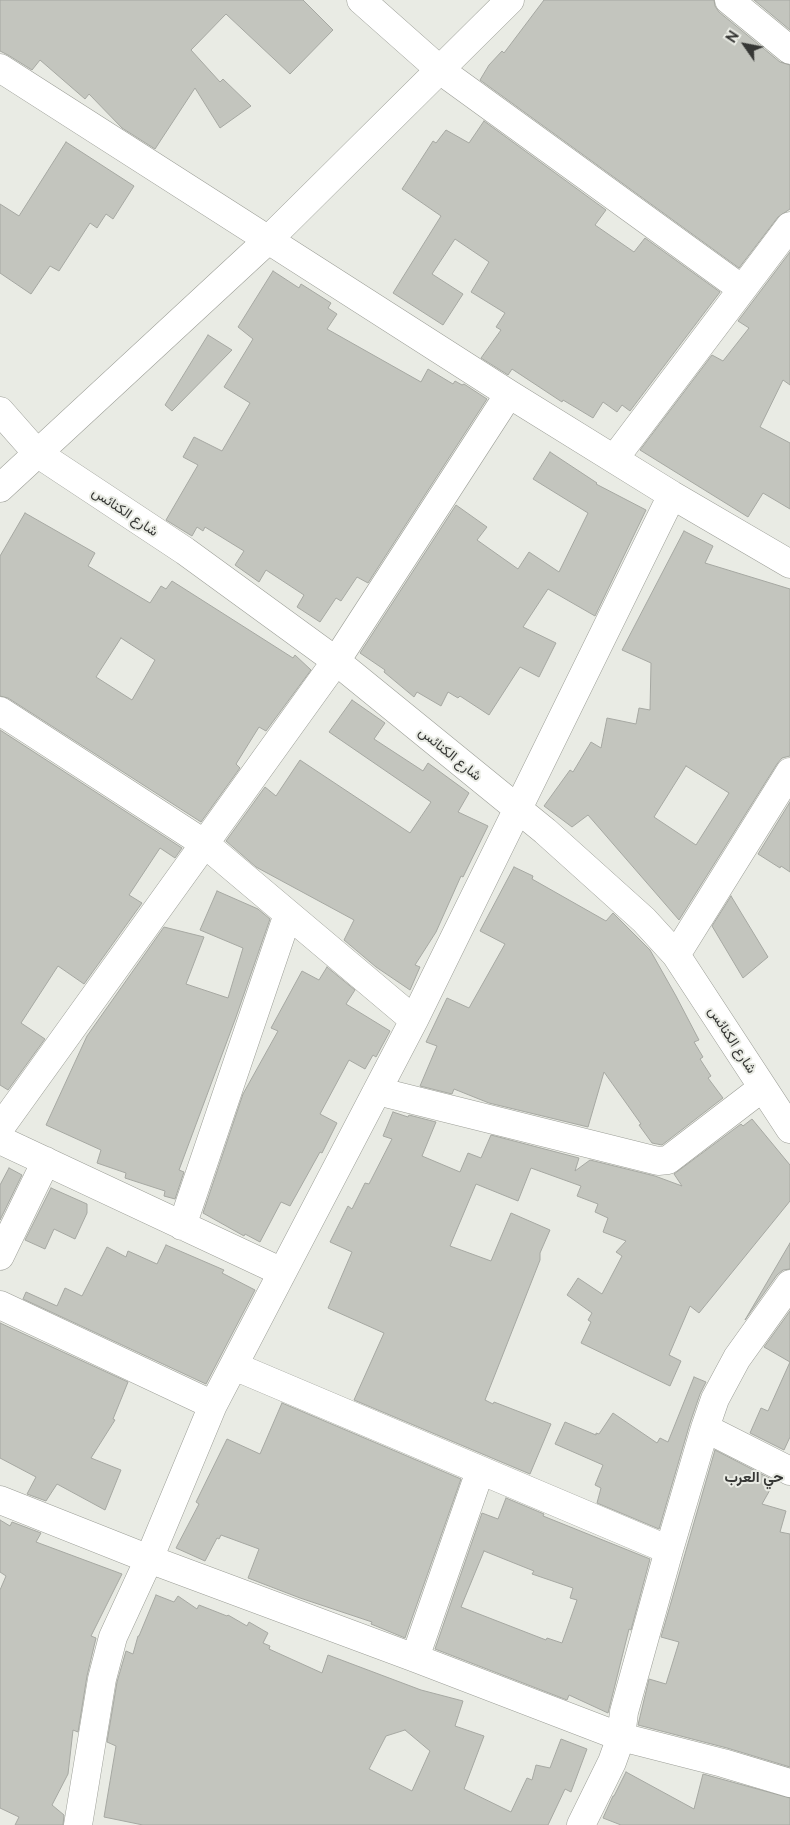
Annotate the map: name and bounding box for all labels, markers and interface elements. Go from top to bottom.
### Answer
north arrow [720,20,770,70]
text: N [723,28,742,46]
street label: شارع الكنائس [89,484,161,540]
street label: شارع الكنائس [415,724,485,784]
street label: شارع الكنائس [704,1003,760,1077]
district label: حي العرب [725,1468,783,1486]

